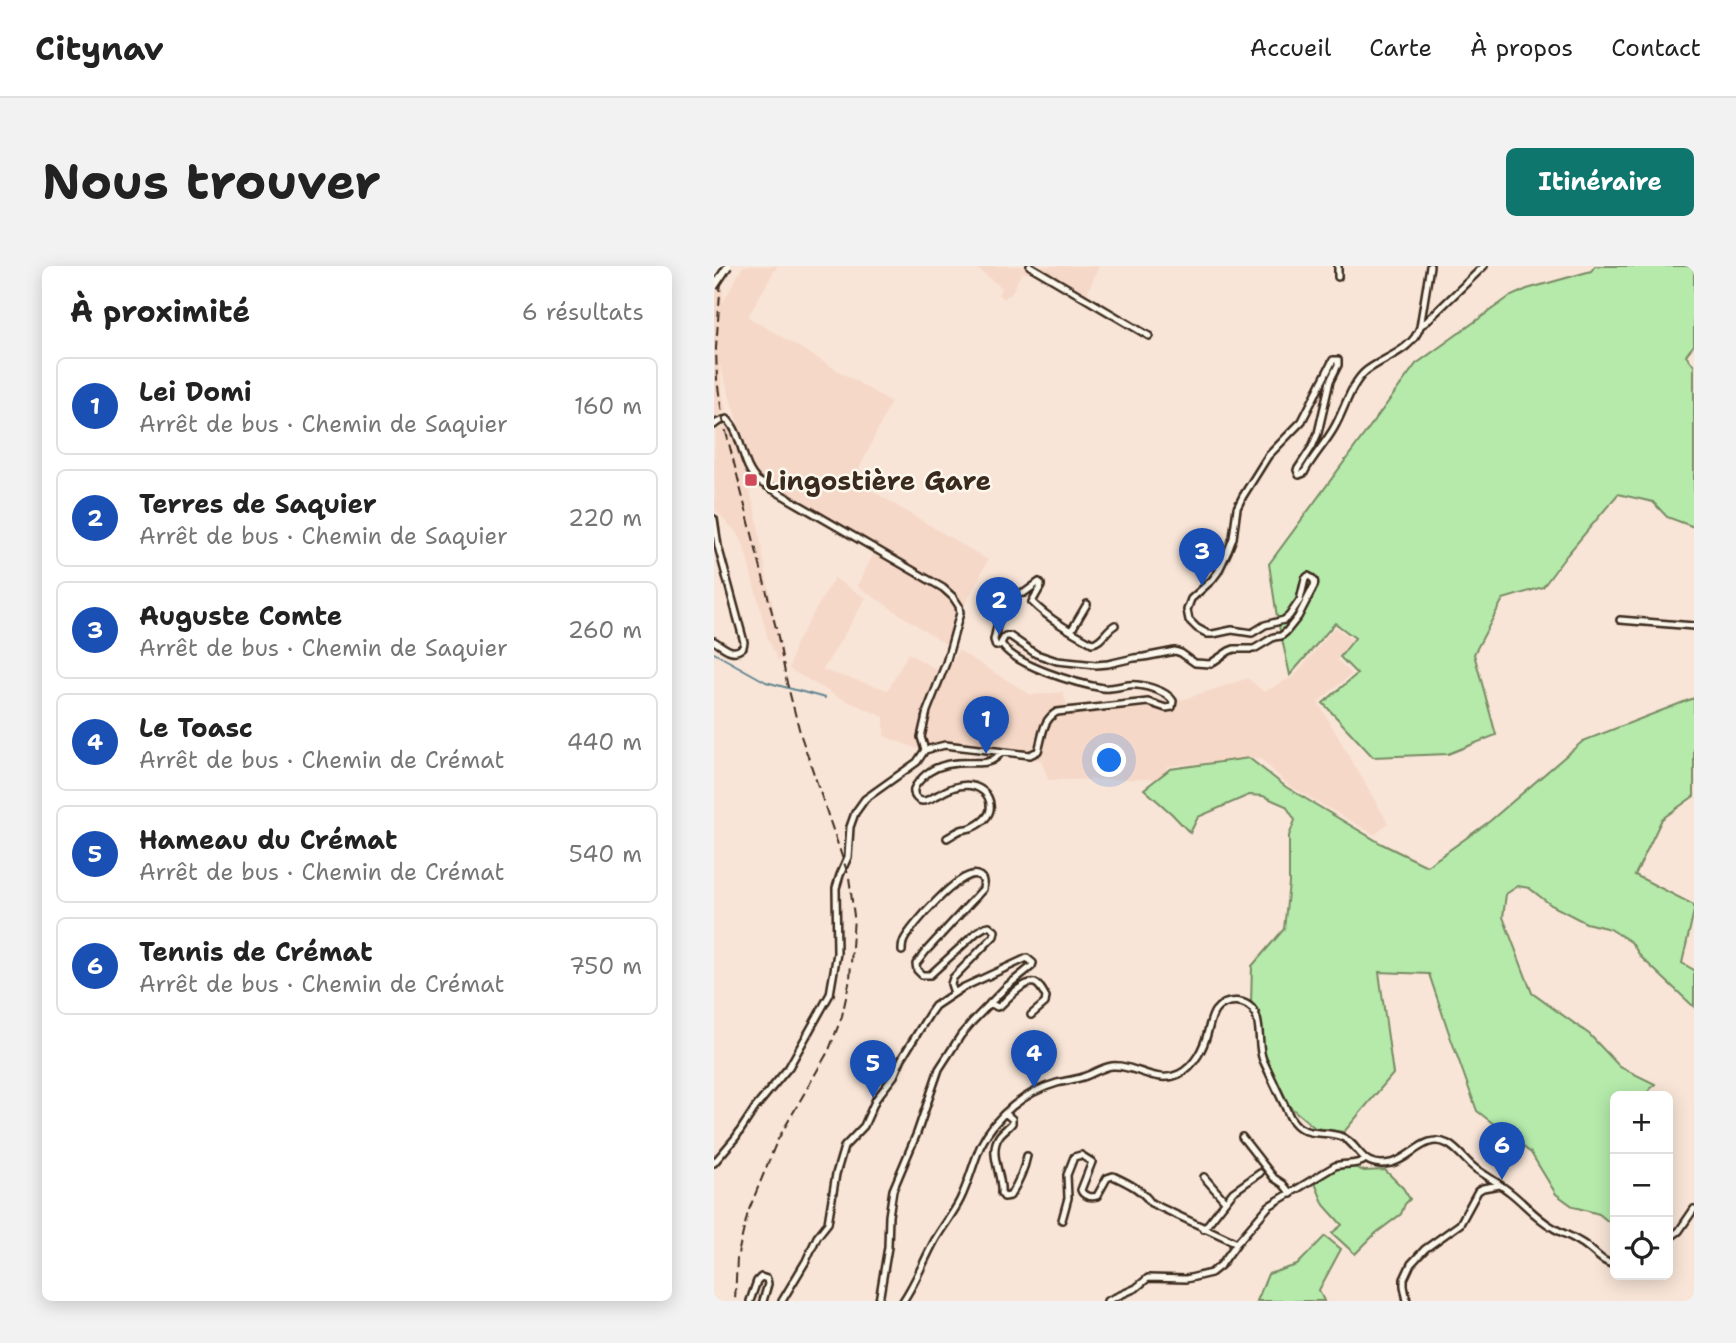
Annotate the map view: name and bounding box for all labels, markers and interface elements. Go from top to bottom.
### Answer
text: Citynav [35,26,164,71]
text: Accueil [1250,32,1331,64]
text: Carte [1369,32,1432,64]
text: À propos [1470,32,1573,64]
text: Contact [1611,32,1701,64]
button: Itinéraire [1506,148,1694,216]
text: Nous trouver [42,149,381,215]
text: À proximité [70,291,250,332]
text: 6 résultats [522,297,644,327]
text: Lei Domi [139,374,252,409]
text: 1 [90,391,100,421]
text: 160 m [574,391,642,421]
text: Arrêt de bus · Chemin de Saquier [139,409,508,439]
place label: Lingostière Gare [765,463,991,498]
marker: Lingostière Gare [743,472,759,488]
text: Terres de Saquier [139,486,377,521]
text: 2 [87,503,103,533]
text: 220 m [568,503,642,533]
text: Arrêt de bus · Chemin de Saquier [139,521,508,551]
pin: 3 [1179,528,1225,586]
pin: 2 [976,577,1022,635]
text: Auguste Comte [139,598,342,633]
text: 3 [87,615,103,645]
text: 260 m [568,615,642,645]
text: Arrêt de bus · Chemin de Saquier [139,633,508,663]
pin: 1 [963,696,1009,754]
text: Le Toasc [139,710,253,745]
text: 4 [87,727,103,757]
text: 440 m [567,727,642,757]
your location [1092,743,1126,777]
text: Arrêt de bus · Chemin de Crémat [139,745,504,775]
text: Hameau du Crémat [139,822,398,857]
text: 5 [88,839,102,869]
text: 540 m [569,839,642,869]
text: Arrêt de bus · Chemin de Crémat [139,857,504,887]
text: Tennis de Crémat [139,934,373,969]
text: 6 [87,951,103,981]
text: 750 m [569,951,642,981]
text: Arrêt de bus · Chemin de Crémat [139,969,504,999]
pin: 4 [1011,1030,1057,1088]
pin: 5 [850,1040,896,1098]
map controls [1610,1091,1673,1280]
button: + [1610,1091,1673,1154]
pin: 6 [1479,1122,1525,1180]
button: − [1610,1154,1673,1217]
button: locate [1610,1217,1673,1280]

